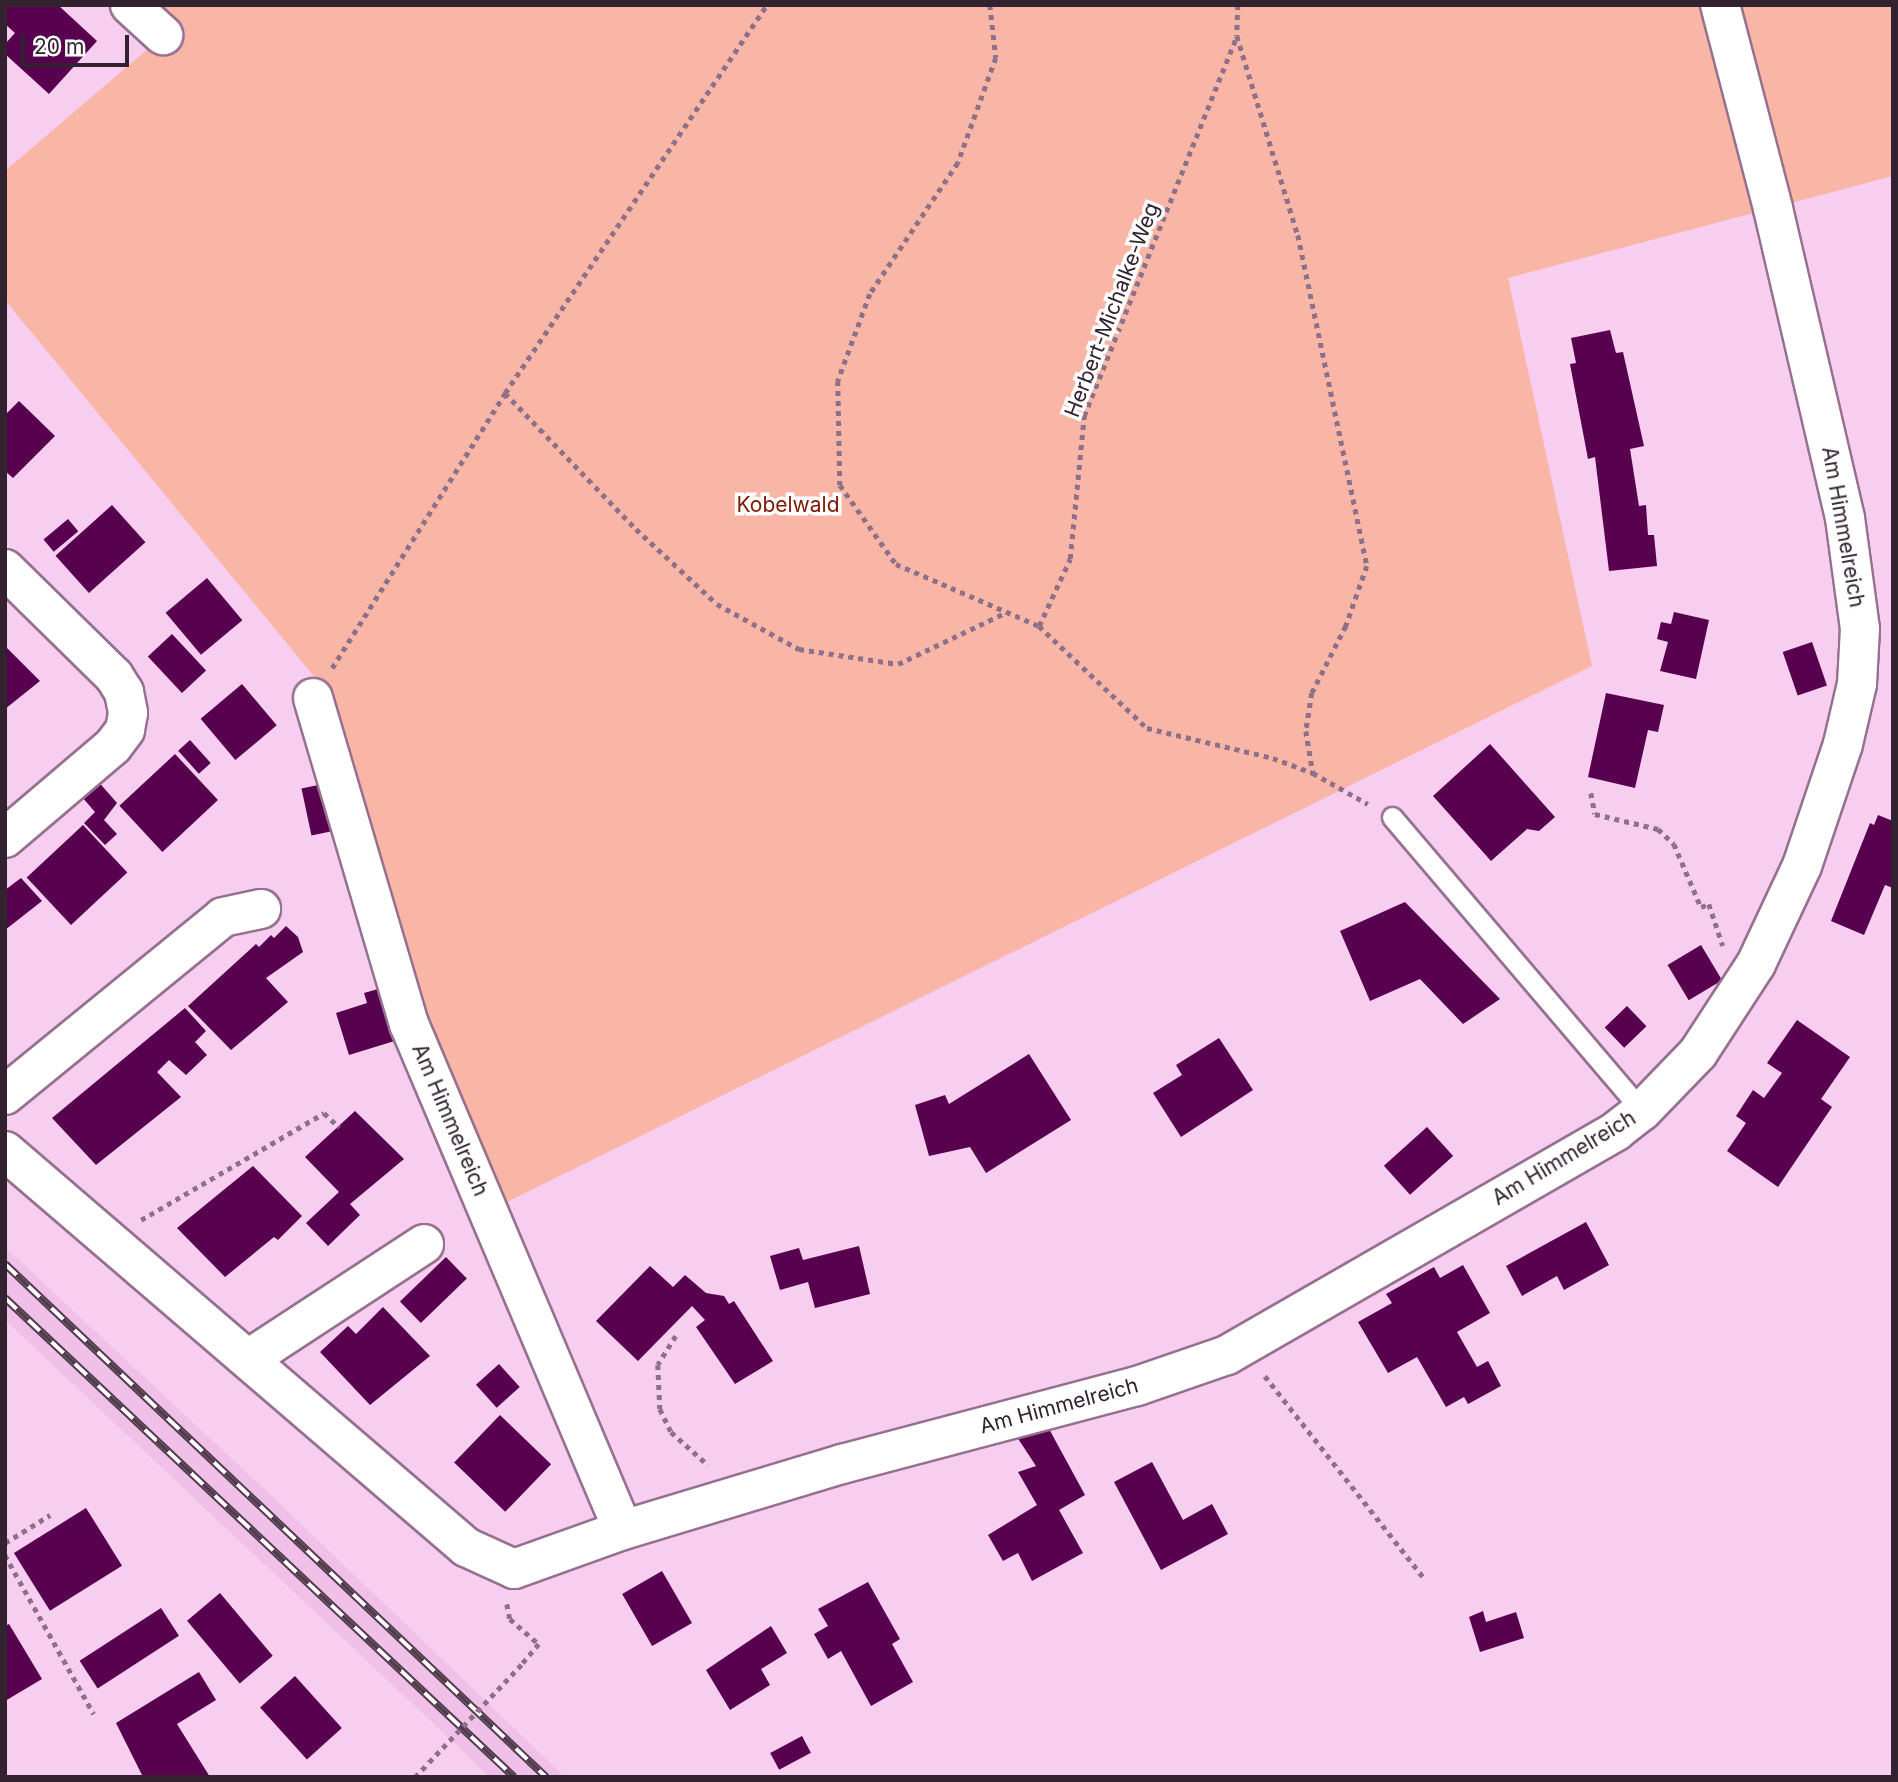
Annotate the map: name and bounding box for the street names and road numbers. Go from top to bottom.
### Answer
street label: Herbert-Michalke-Weg [1059,199,1165,421]
street label: Am Himmelreich [1816,445,1870,609]
street label: Am Himmelreich [407,1040,493,1200]
street label: Am Himmelreich [1488,1105,1640,1211]
street label: Am Himmelreich [977,1373,1141,1439]

